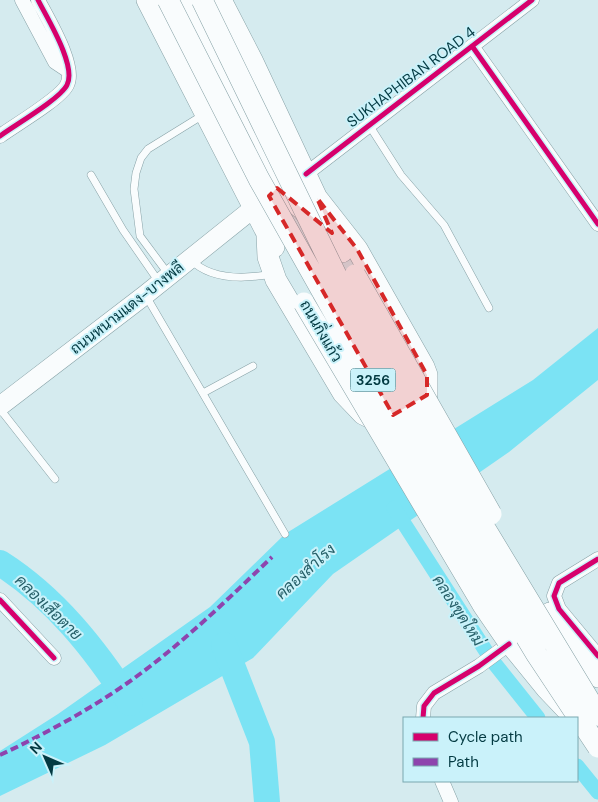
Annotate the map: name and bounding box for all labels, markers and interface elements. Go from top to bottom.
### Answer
street label: SUKHAPHIBAN ROAD 4 [343,22,479,132]
street label: ถนนหนามแดง-บางพลี [66,257,188,359]
street label: ถนนกิ่งแก้ว [295,294,350,366]
road number: 3256 [350,368,396,392]
water label: คลองสำโรง [270,538,340,604]
water label: คลองเสือตาย [10,569,88,645]
water label: คลองขุดใหม่ [427,570,491,651]
legend [403,717,578,782]
text: Cycle path [448,727,523,747]
north arrow [20,732,70,782]
text: N [26,738,46,758]
text: Path [448,752,479,772]

